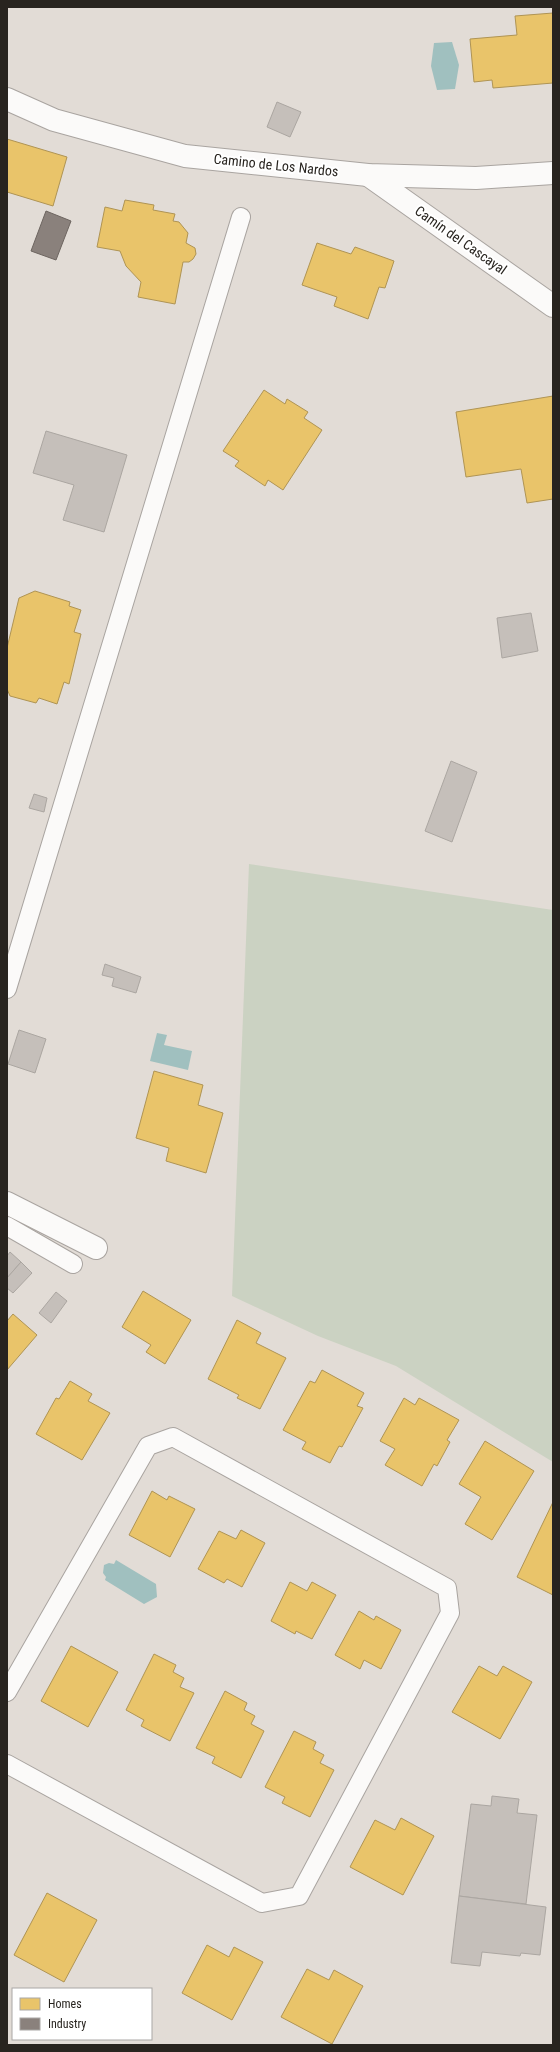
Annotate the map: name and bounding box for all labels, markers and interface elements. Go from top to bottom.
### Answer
street label: Camino de Los Nardos [213,150,339,180]
street label: Camín del Cascayal [412,202,510,278]
legend [12,1988,152,2040]
text: Homes [48,1997,82,2011]
text: Industry [48,2017,86,2031]

